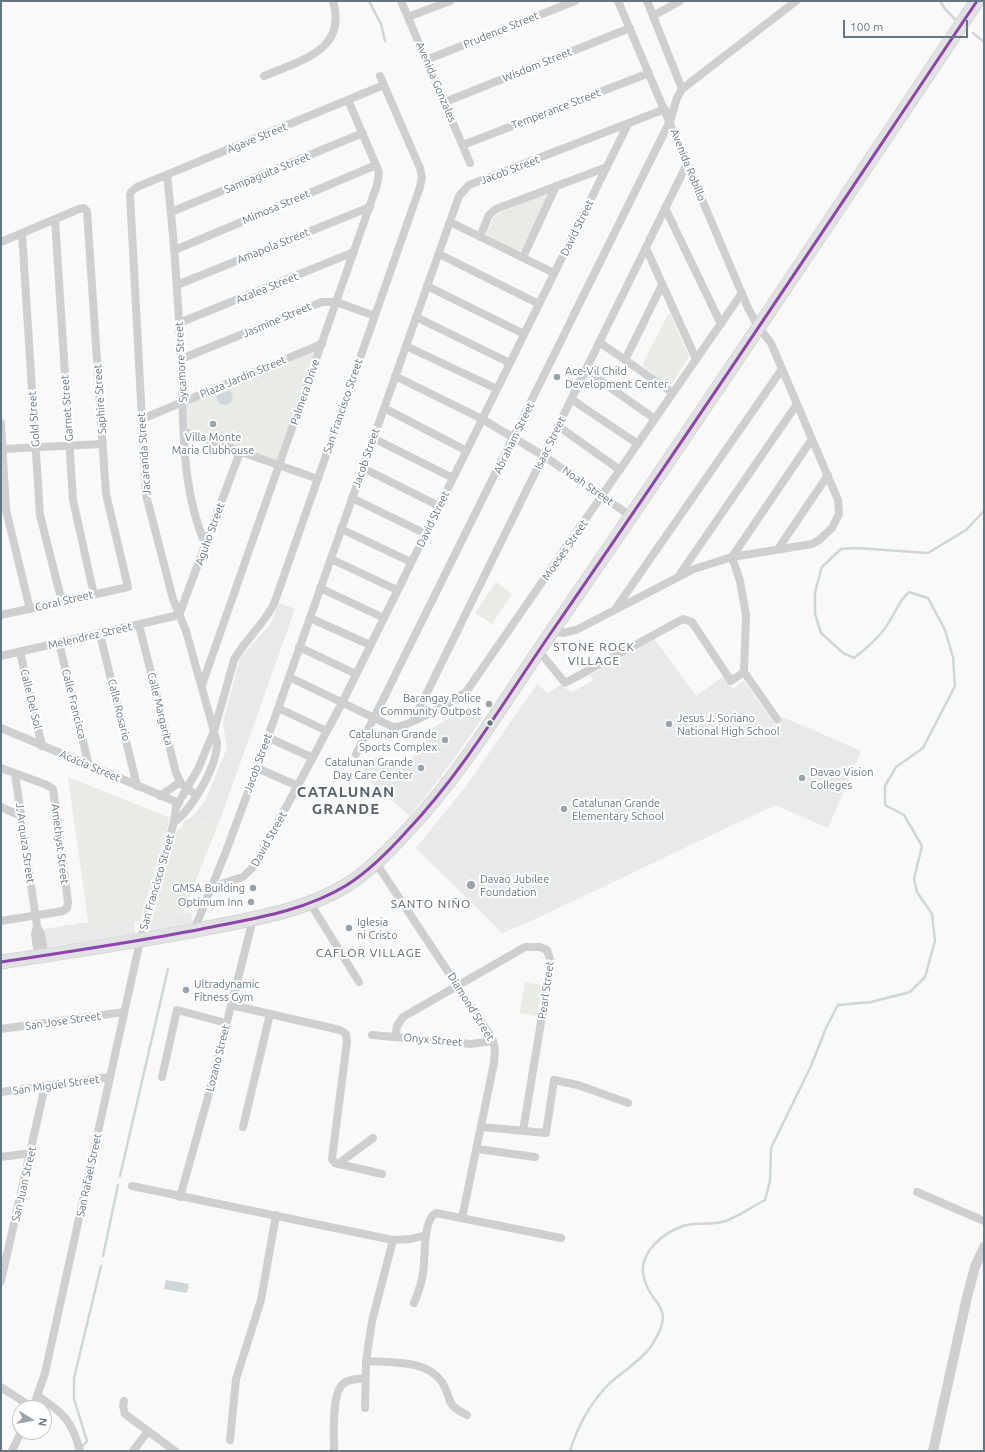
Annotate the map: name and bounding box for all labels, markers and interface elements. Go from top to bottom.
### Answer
street label: Prudence Street [461,9,541,51]
scale bar [845,12,970,38]
text: 100 m [850,20,883,33]
street label: Avenida Gonzales [413,40,459,124]
street label: Wisdom Street [500,45,574,85]
street label: Temperance Street [510,86,602,132]
street label: Agave Street [225,120,289,156]
street label: Avenida Robillo [668,127,708,203]
street label: Sampaguita Street [222,150,312,196]
street label: Jacob Street [479,153,541,187]
street label: Mimosa Street [240,187,312,227]
street label: David Street [558,198,596,258]
street label: Amapola Street [235,225,311,267]
street label: Azalea Street [234,270,300,306]
street label: Jasmine Street [241,300,313,340]
street label: Sycamore Street [172,321,190,403]
street label: Plaza Jardin Street [198,353,288,401]
street label: Palmera Drive [288,357,322,427]
street label: San Francisco Street [321,357,365,455]
street label: Saphire Street [91,363,109,435]
place label: Ace-Vil Child Development Center [565,364,668,390]
marker: Ace-Vil Child Development Center [552,372,562,382]
street label: Garnet Street [58,374,76,442]
street label: Gold Street [25,390,43,448]
street label: Abraham Street [491,400,537,476]
street label: Jacaranda Street [135,412,153,496]
street label: Isaac Street [532,414,568,472]
marker: Villa Monte Maria Clubhouse [208,419,218,429]
street label: Jacob Street [350,426,382,490]
place label: Villa Monte Maria Clubhouse [172,430,254,456]
street label: Noah Street [560,464,616,508]
street label: David Street [414,489,452,549]
street label: Aguho Street [193,501,227,567]
street label: Moeses Street [539,517,591,583]
street label: Coral Street [34,588,94,614]
street label: Melendrez Street [47,620,133,652]
district label: STONE ROCK VILLAGE [553,640,635,668]
street label: Calle Del Sol [18,668,44,730]
street label: Calle Francisca [59,668,89,740]
street label: Calle Margarita [145,671,175,747]
street label: Calle Rosario [105,677,133,743]
place label: Barangay Police Community Outpost [380,691,481,717]
marker: Barangay Police Community Outpost [484,699,494,709]
place label: Jesus J. Soriano National High School [677,711,780,737]
unlabelled marker [485,718,495,728]
marker: Jesus J. Soriano National High School [664,719,674,729]
place label: Catalunan Grande Sports Complex [349,727,437,753]
street label: Jacob Street [241,731,275,795]
marker: Catalunan Grande Sports Complex [440,735,450,745]
street label: Acacia Street [58,747,122,785]
place label: Catalunan Grande Day Care Center [325,755,413,781]
marker: Catalunan Grande Day Care Center [416,763,426,773]
place label: Davao Vision Colleges [810,765,874,791]
marker: Davao Vision Colleges [797,773,807,783]
district label: CATALUNAN GRANDE [297,783,395,818]
place label: Catalunan Grande Elementary School [572,796,664,822]
street label: J. Arquiza Street [13,802,37,884]
street label: Amethyst Street [49,803,71,885]
marker: Catalunan Grande Elementary School [559,804,569,814]
street label: David Street [248,809,290,869]
street label: San Francisco Street [137,832,177,932]
place label: Davao Jubilee Foundation [480,872,549,898]
marker: Davao Jubilee Foundation [465,879,477,891]
place label: GMSA Building [172,881,245,895]
marker: GMSA Building [248,883,258,893]
place label: Optimum Inn [178,895,243,909]
marker: Optimum Inn [246,897,256,907]
district label: SANTO NIÑO [391,897,471,911]
place label: Iglesia ni Cristo [357,915,398,941]
marker: Iglesia ni Cristo [344,923,354,933]
district label: CAFLOR VILLAGE [316,946,422,960]
street label: Pearl Street [535,960,557,1020]
street label: Diamond Street [445,970,497,1044]
place label: Ultradynamic Fitness Gym [194,977,259,1003]
marker: Ultradynamic Fitness Gym [181,985,191,995]
street label: San Jose Street [24,1009,102,1033]
street label: Lozano Street [203,1023,233,1093]
street label: Onyx Street [403,1031,463,1049]
street label: San Miguel Street [12,1072,100,1098]
street label: San Rafael Street [74,1132,104,1218]
street label: San Juan Street [9,1145,39,1223]
north arrow [12,1400,52,1440]
text: N [36,1417,49,1427]

